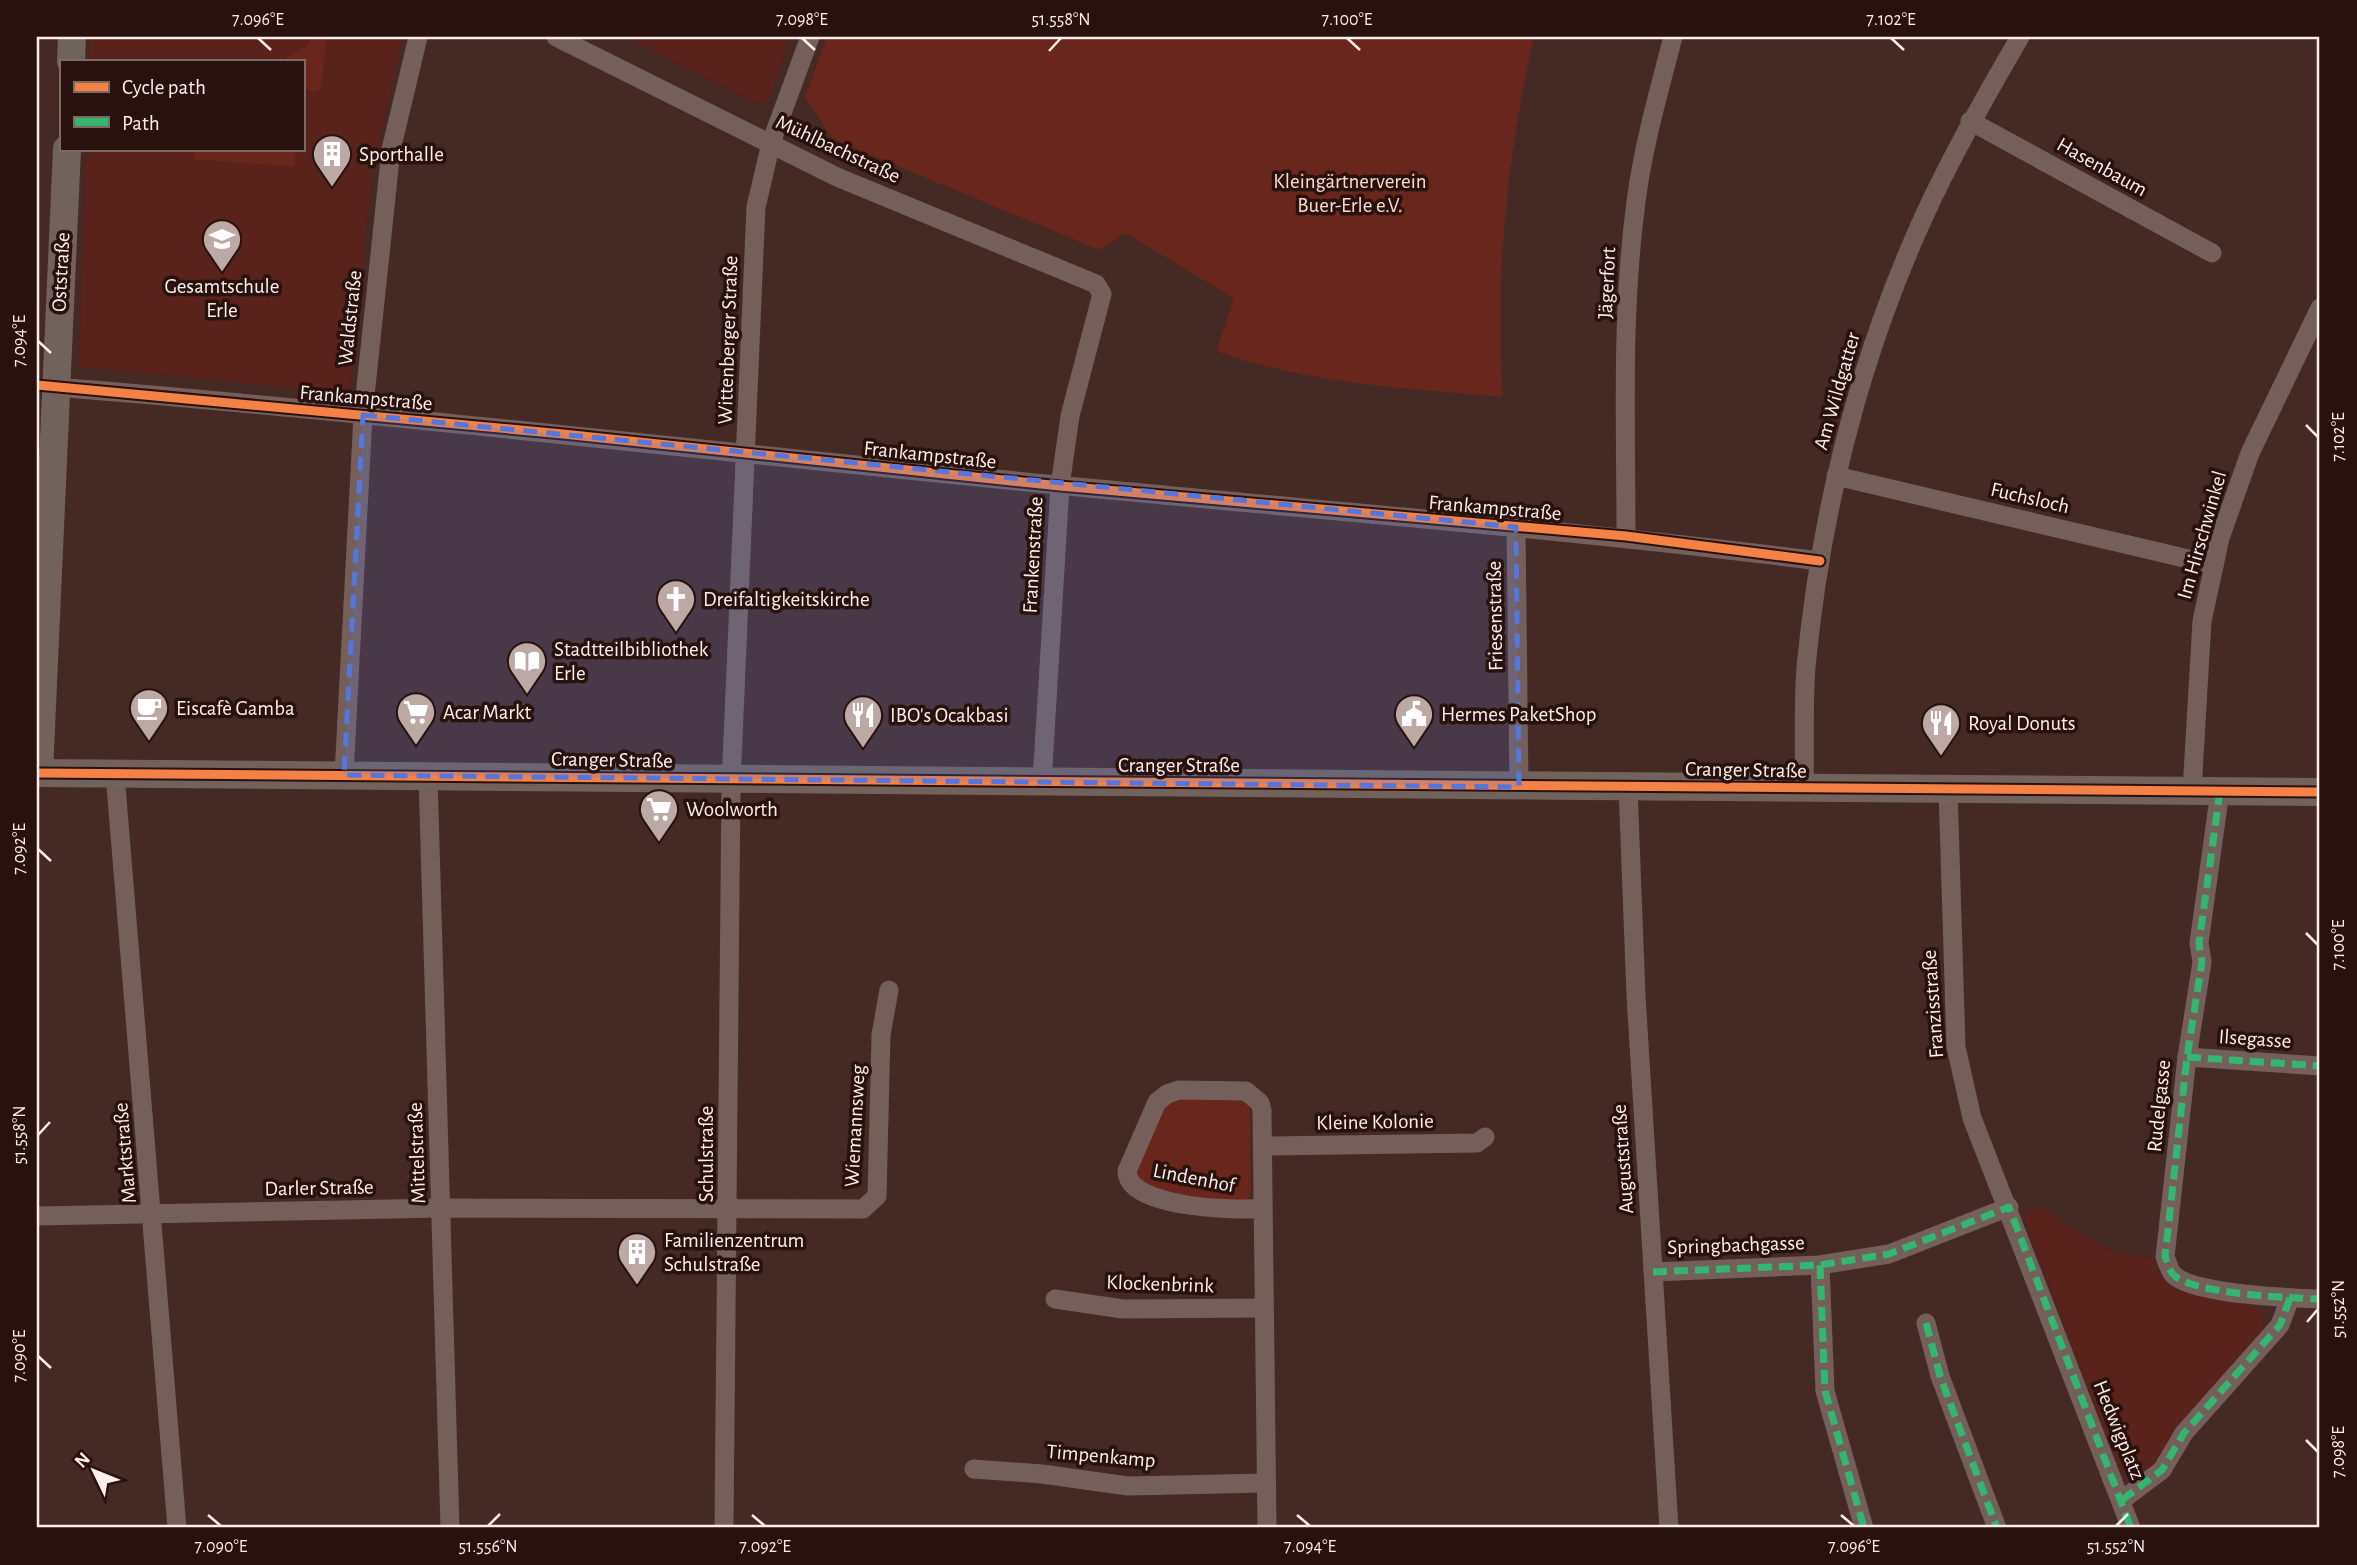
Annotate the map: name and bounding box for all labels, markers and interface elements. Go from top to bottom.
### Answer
text: 7.096°E [232,11,284,29]
text: 7.098°E [776,11,828,29]
text: 51.558°N [1032,11,1091,29]
text: 7.100°E [1322,11,1373,29]
text: 7.102°E [1866,11,1916,29]
legend [60,60,304,150]
text: Cycle path [122,77,206,98]
street label: Mühlbachstraße [773,111,903,187]
text: Path [122,113,160,134]
building icon: Sporthalle [311,133,353,188]
street label: Hasenbaum [2053,134,2151,200]
place label: Sporthalle [359,144,444,165]
park label: Kleingärtnerverein Buer-Erle e.V. [1273,171,1427,216]
school or university icon: Gesamtschule Erle [201,218,243,273]
street label: Oststraße [48,232,74,312]
street label: Jägerfort [1595,246,1619,320]
street label: Wittenberger Straße [715,255,741,425]
street label: Waldstraße [335,269,365,367]
place label: Gesamtschule Erle [165,276,279,321]
text: 7.094°E [11,315,29,367]
street label: Am Wildgatter [1810,330,1864,452]
street label: Frankampstraße [299,382,433,414]
text: 7.102°E [2330,412,2348,462]
street label: Frankampstraße [863,438,997,472]
street label: Im Hirschwinkel [2174,468,2230,602]
street label: Fuchsloch [1989,479,2071,517]
street label: Frankampstraße [1428,492,1562,524]
street label: Frankenstraße [1019,496,1047,614]
street label: Friesenstraße [1484,561,1506,671]
church icon: Dreifaltigkeitskirche [655,578,697,633]
place label: Dreifaltigkeitskirche [703,589,870,610]
place label: Stadtteilbibliothek Erle [554,639,709,684]
library icon: Stadtteilbibliothek Erle [506,640,548,695]
cafe icon: Eiscafè Gamba [128,687,170,742]
supermarket icon: Acar Markt [395,691,437,746]
public building icon: Hermes PaketShop [1393,693,1435,748]
restaurant icon: IBO's Ocakbasi [842,694,884,749]
place label: Eiscafè Gamba [176,698,295,719]
place label: Acar Markt [443,702,532,723]
restaurant icon: Royal Donuts [1920,702,1962,757]
place label: Hermes PaketShop [1441,704,1596,725]
place label: IBO's Ocakbasi [890,705,1009,726]
place label: Royal Donuts [1968,713,2076,734]
street label: Cranger Straße [551,748,673,772]
street label: Cranger Straße [1118,755,1240,776]
street label: Cranger Straße [1685,758,1807,782]
supermarket icon: Woolworth [638,788,680,843]
place label: Woolworth [686,799,778,820]
text: 7.092°E [11,823,29,875]
text: 7.100°E [2330,919,2348,970]
street label: Franzisstraße [1919,949,1947,1059]
street label: Ilsegasse [2218,1026,2292,1052]
street label: Rudelgasse [2144,1059,2174,1153]
street label: Wiemannsweg [841,1063,869,1188]
street label: Marktstraße [110,1102,140,1204]
street label: Mittelstraße [405,1102,429,1204]
street label: Auguststraße [1609,1103,1637,1215]
text: 51.558°N [11,1106,29,1165]
street label: Schulstraße [696,1106,717,1202]
street label: Kleine Kolonie [1316,1110,1434,1134]
street label: Lindenhof [1151,1160,1238,1197]
street label: Darler Straße [264,1177,374,1199]
place label: Familienzentrum Schulstraße [664,1230,804,1275]
building icon: Familienzentrum Schulstraße [616,1231,658,1286]
street label: Springbachgasse [1667,1232,1805,1258]
street label: Klockenbrink [1106,1272,1215,1296]
text: 51.552°N [2330,1280,2348,1338]
text: 7.090°E [11,1329,29,1383]
street label: Hedwigplatz [2090,1377,2148,1483]
text: 7.098°E [2330,1426,2348,1478]
north arrow [60,1436,130,1506]
street label: Timpenkamp [1046,1441,1156,1471]
text: N [71,1449,94,1472]
text: 7.090°E [194,1538,248,1556]
text: 51.556°N [459,1538,517,1556]
text: 7.092°E [739,1538,791,1556]
text: 7.094°E [1284,1538,1336,1556]
text: 7.096°E [1828,1538,1880,1556]
text: 51.552°N [2087,1538,2145,1556]

